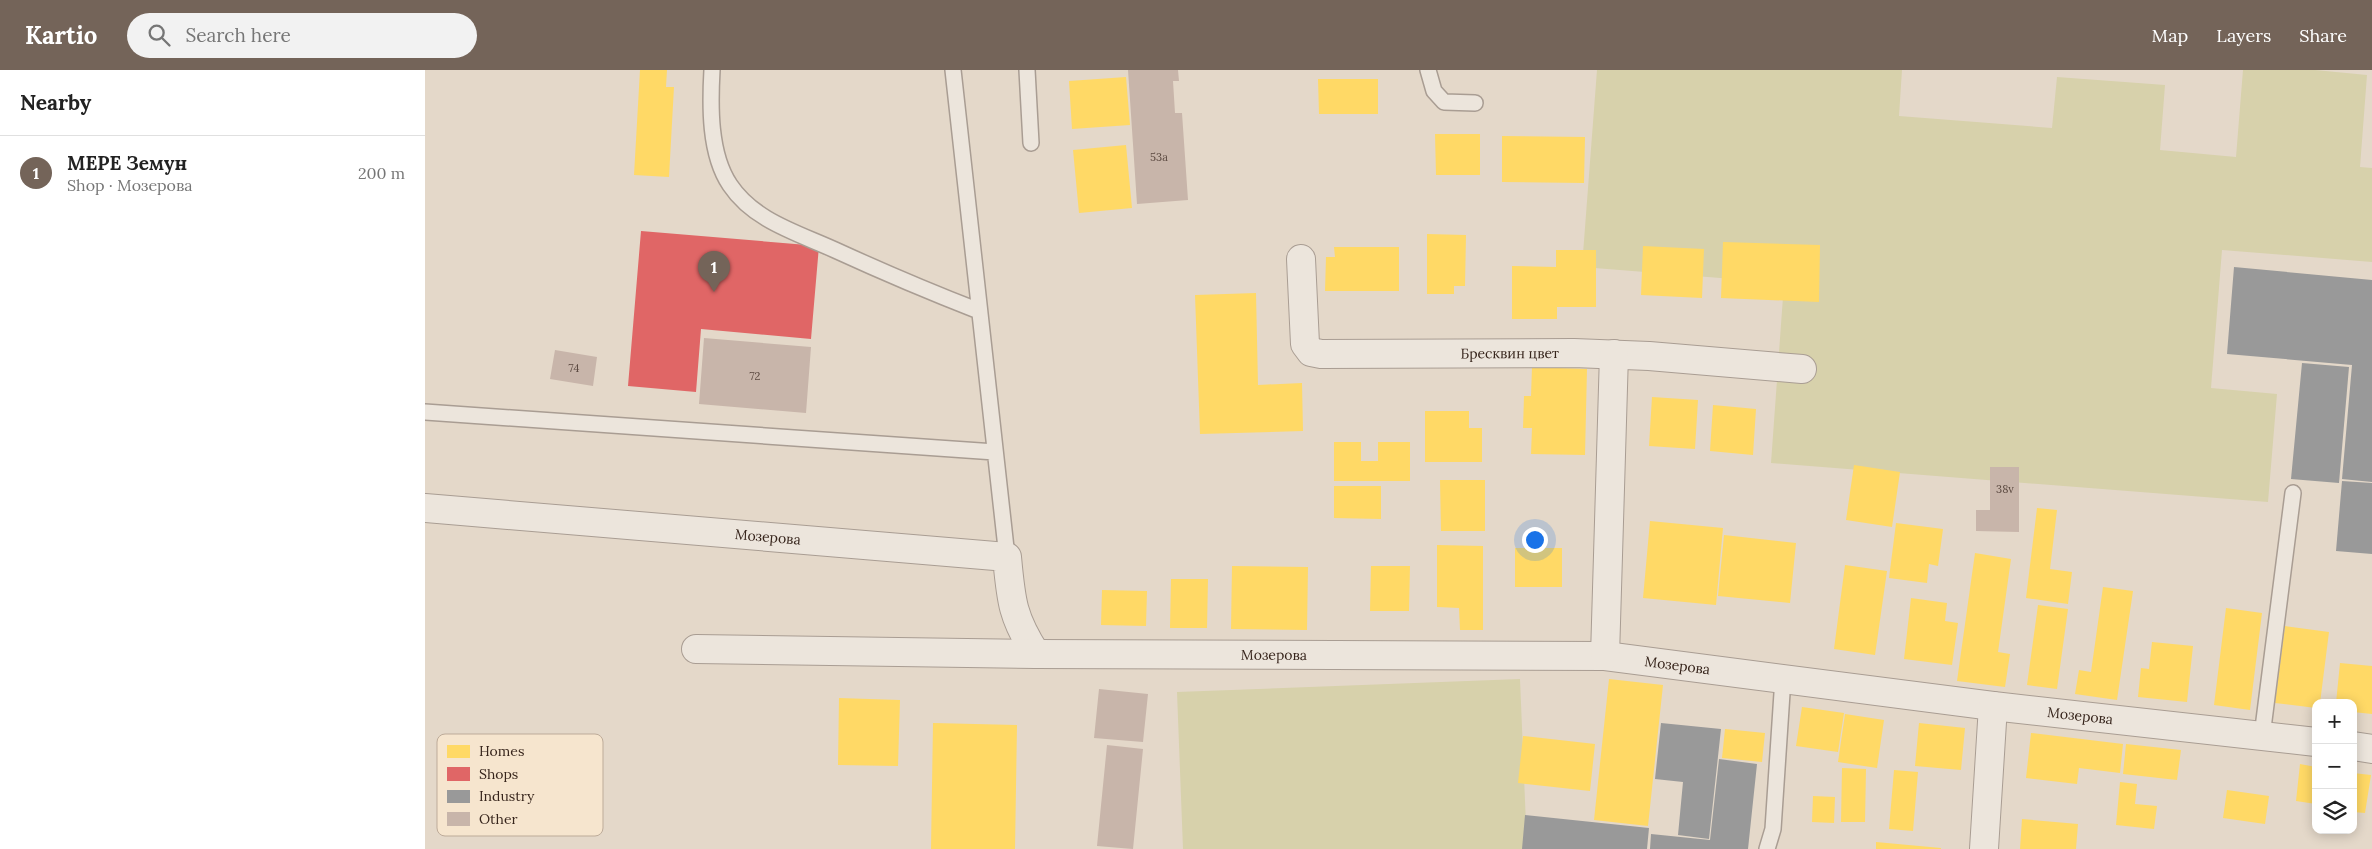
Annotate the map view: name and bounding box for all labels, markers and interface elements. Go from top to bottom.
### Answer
search box [127,13,477,58]
text: Kartio [25,20,97,51]
icon: search [145,21,173,49]
text: Search here [185,23,291,47]
text: Map [2152,24,2188,47]
text: Layers [2216,24,2271,47]
text: Share [2299,24,2347,47]
text: Nearby [20,89,91,116]
house number: 53a [1150,150,1168,164]
text: МЕРЕ Земун [67,151,187,175]
text: 1 [33,163,39,183]
text: 200 m [358,163,405,183]
text: Shop · Мозерова [67,175,193,195]
pin: 1 [698,251,730,292]
street label: Бресквин цвет [1460,344,1559,362]
house number: 74 [569,361,579,375]
house number: 72 [750,369,761,383]
house number: 38v [1996,482,2014,496]
street label: Мозерова [734,525,802,549]
your location [1522,527,1548,553]
street label: Мозерова [1241,646,1307,664]
street label: Мозерова [1643,652,1711,678]
map controls [2312,699,2357,834]
button: + [2312,699,2357,744]
street label: Мозерова [2046,703,2114,728]
legend [437,734,603,836]
text: Homes [479,742,524,760]
button: − [2312,744,2357,789]
text: Shops [479,765,518,783]
text: Industry [479,787,535,805]
button: layers [2312,789,2357,834]
text: Other [479,810,518,828]

